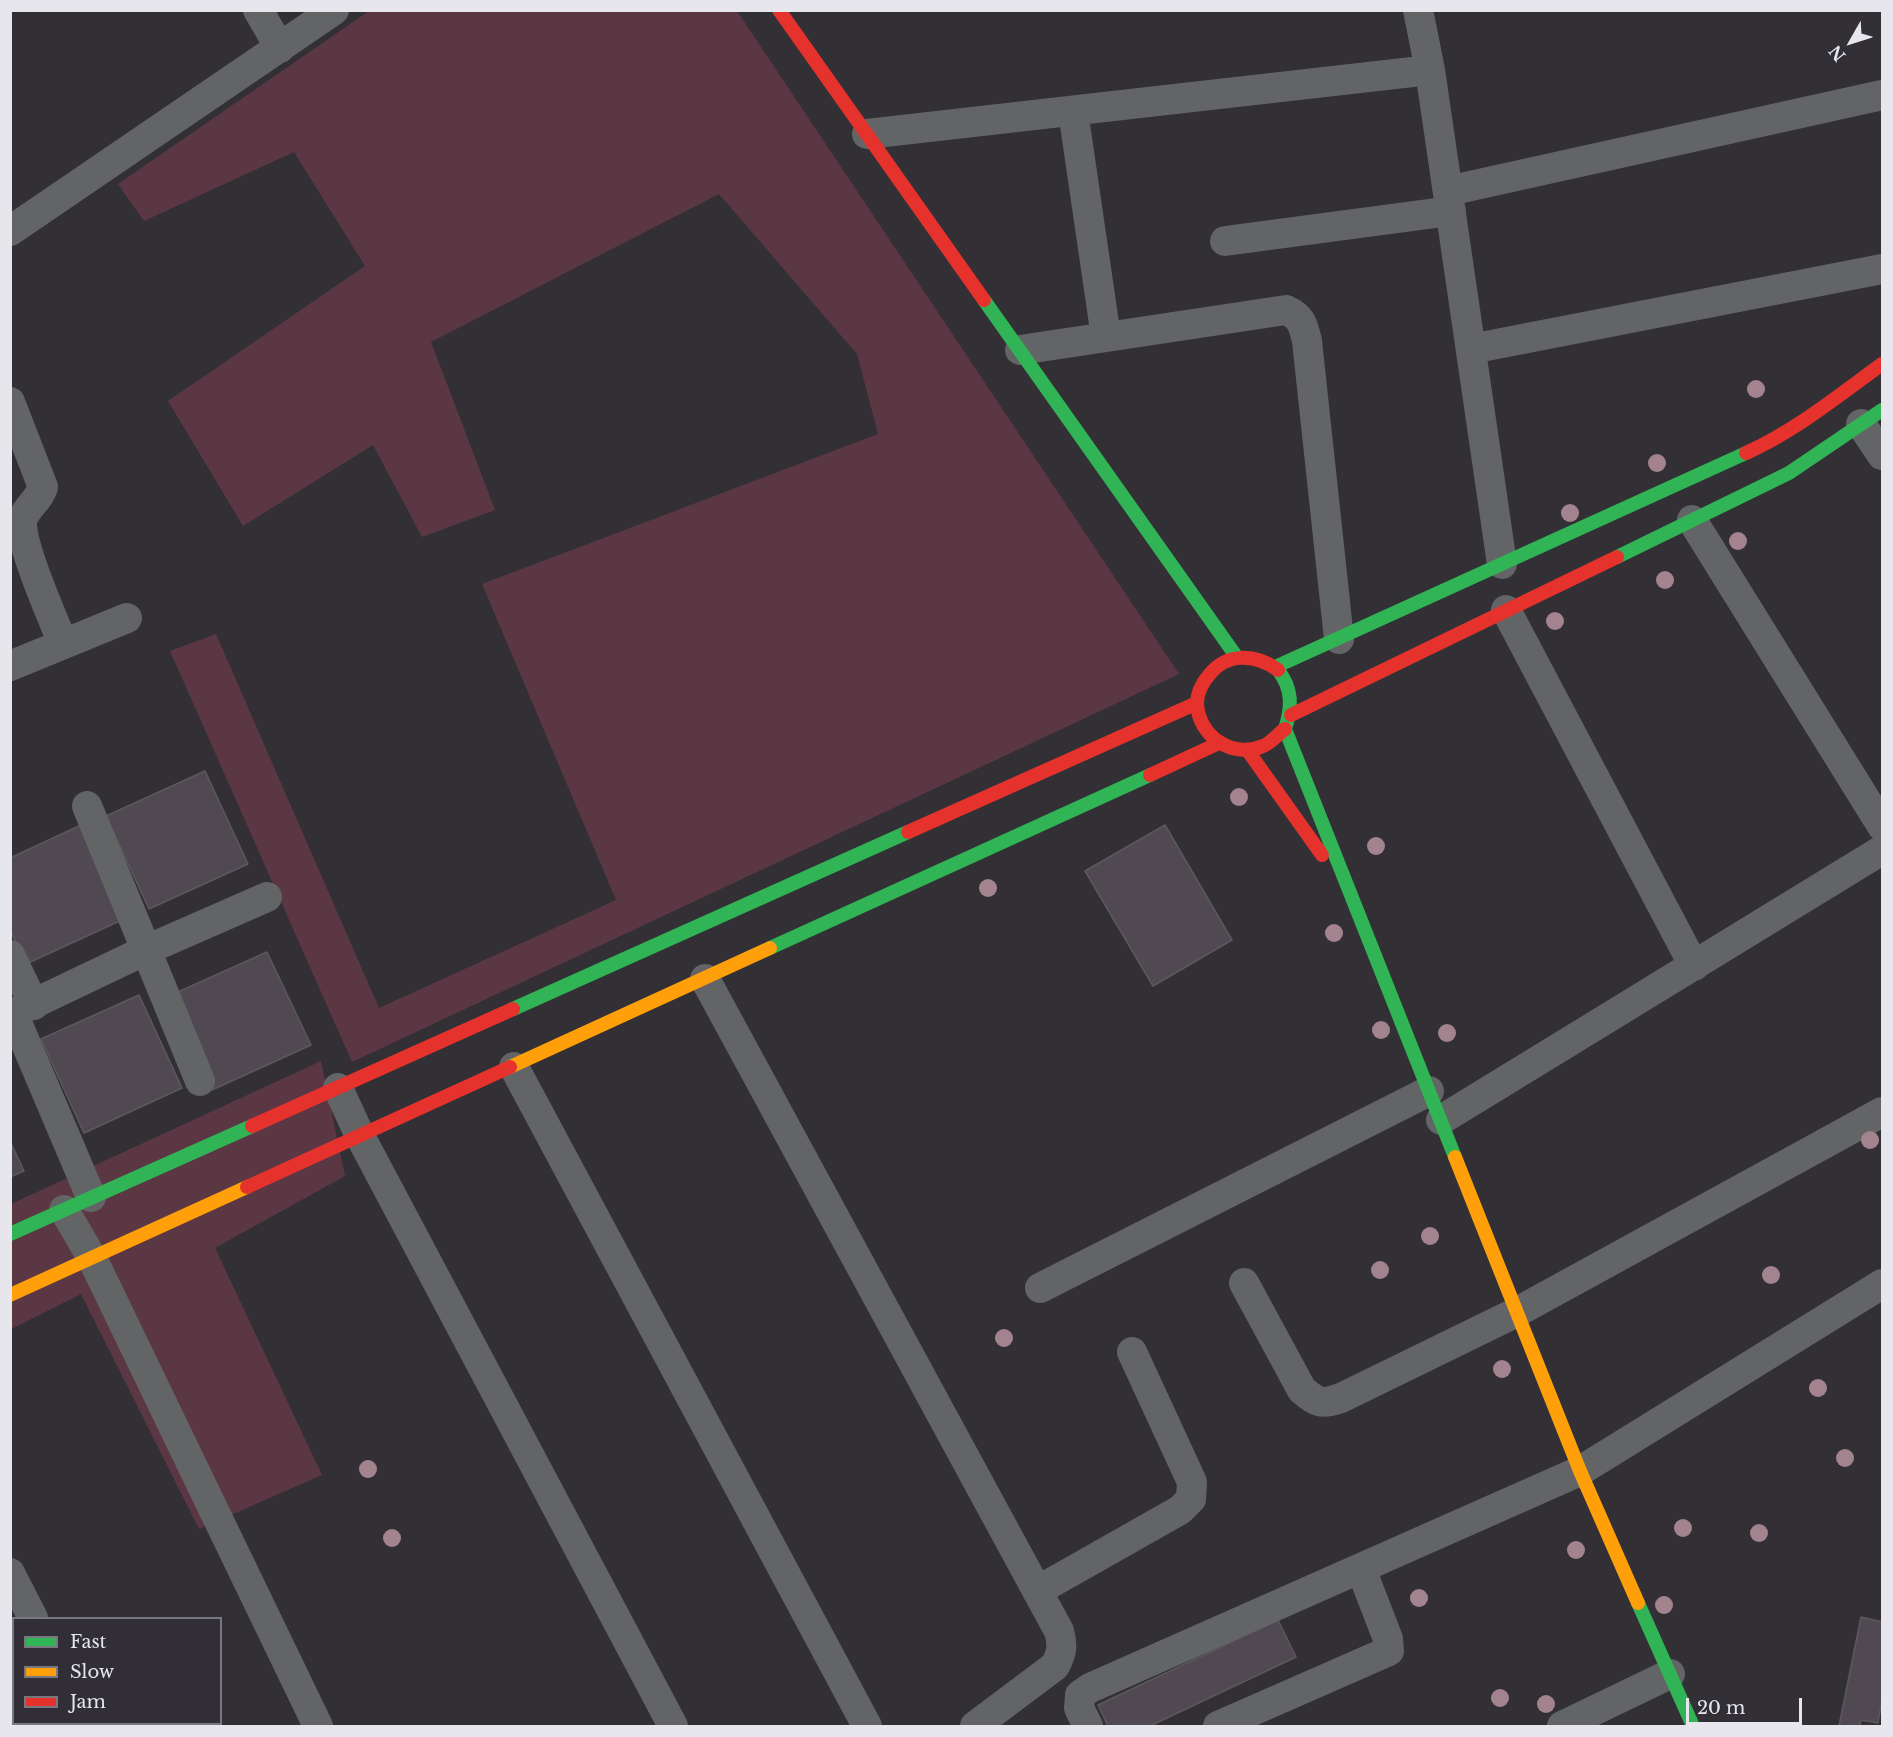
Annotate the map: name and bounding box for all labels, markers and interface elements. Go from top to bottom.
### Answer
north arrow [1821,12,1881,72]
text: N [1825,41,1850,65]
legend [12,1617,222,1725]
text: Fast [70,1631,106,1653]
text: Slow [70,1661,114,1683]
scale bar [1689,1686,1804,1724]
text: Jam [70,1691,106,1713]
text: 20 m [1697,1697,1745,1719]

